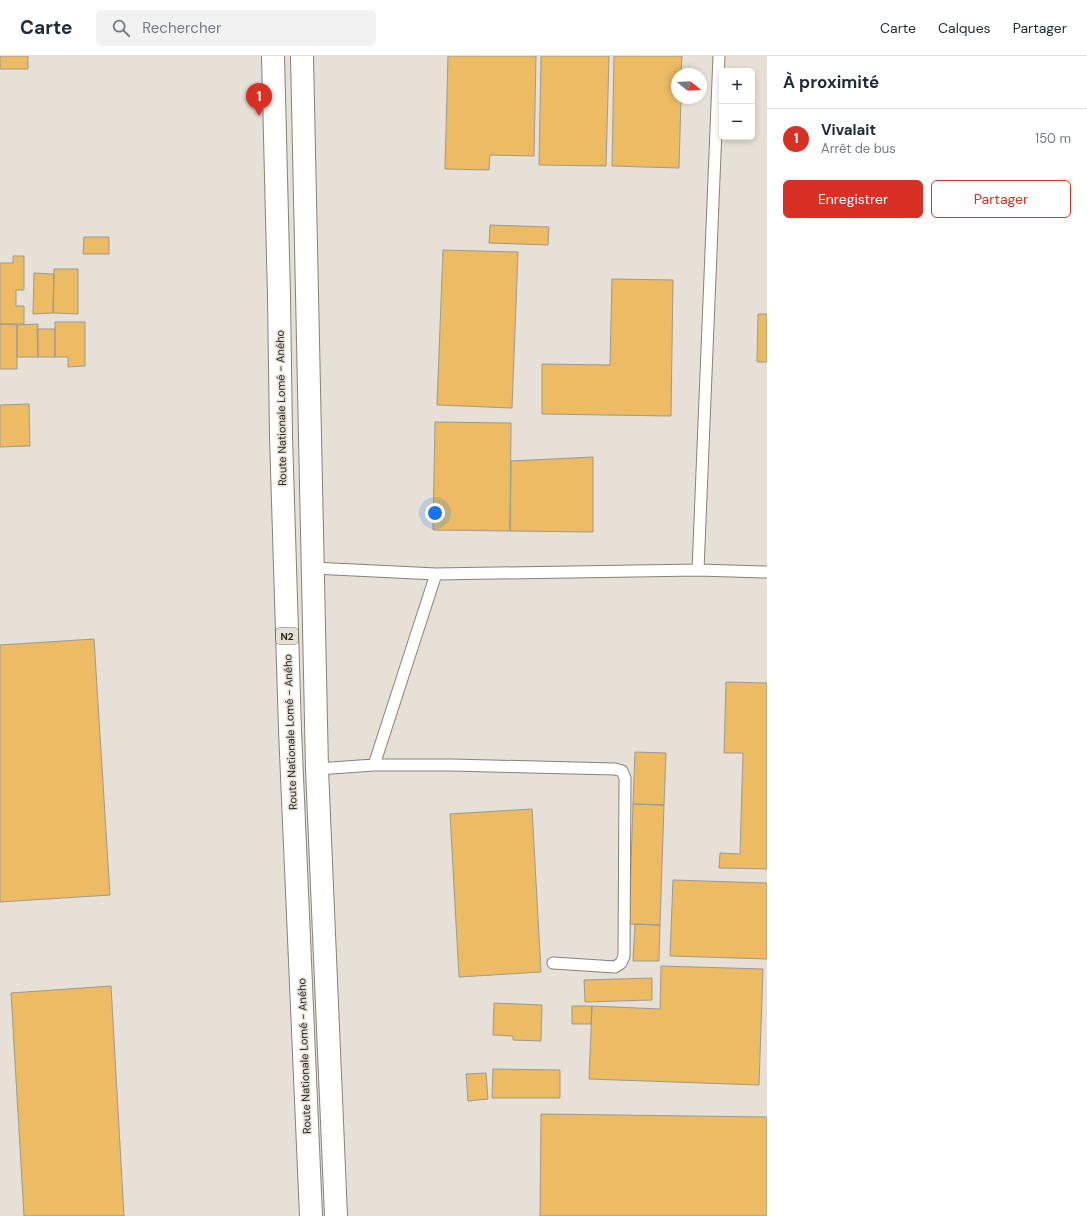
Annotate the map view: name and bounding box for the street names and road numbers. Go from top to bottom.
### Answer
street label: Route Nationale Lomé - Aného [273,330,289,486]
road number: N2 [276,628,298,644]
street label: Route Nationale Lomé - Aného [280,654,300,810]
street label: Route Nationale Lomé - Aného [294,978,314,1134]

